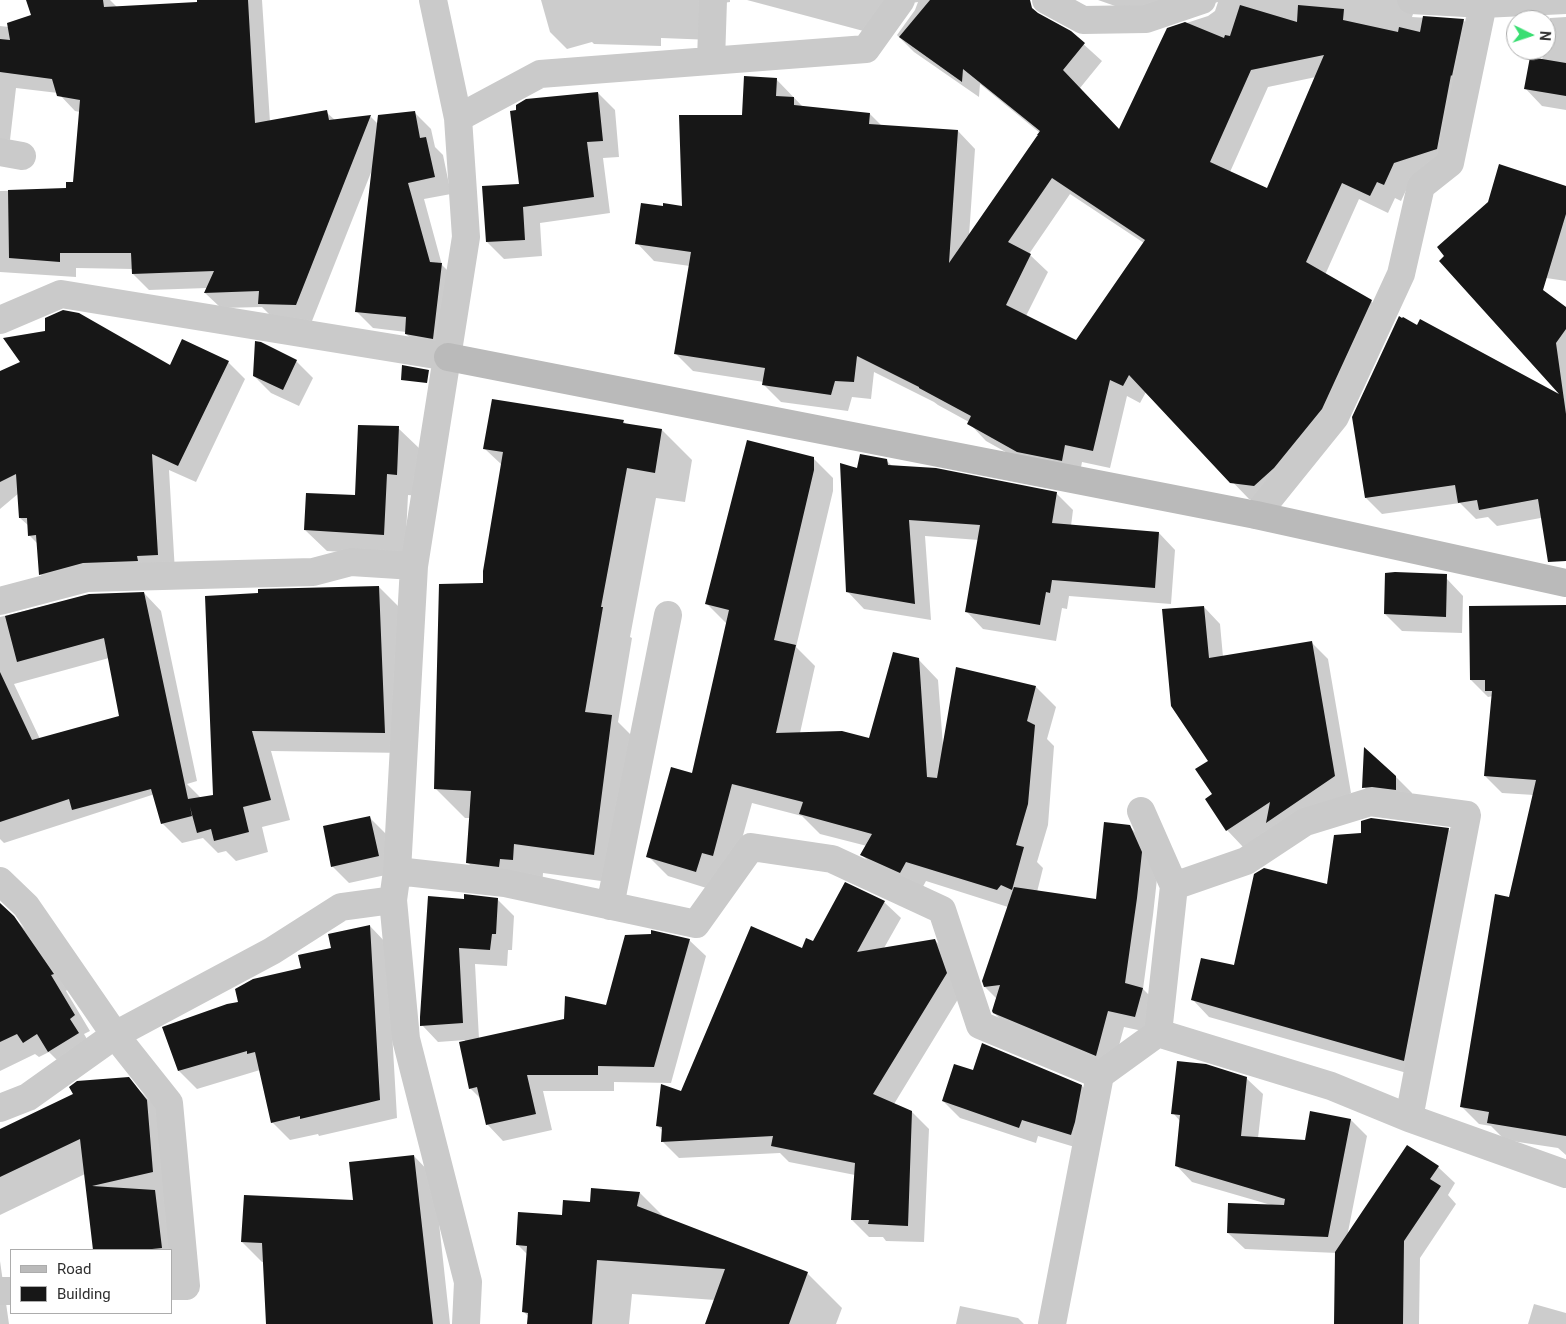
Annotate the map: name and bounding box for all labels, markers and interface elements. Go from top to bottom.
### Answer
north arrow [1506,10,1556,60]
text: N [1537,30,1553,41]
legend [10,1249,172,1314]
text: Road [57,1260,91,1278]
text: Building [57,1285,111,1303]

